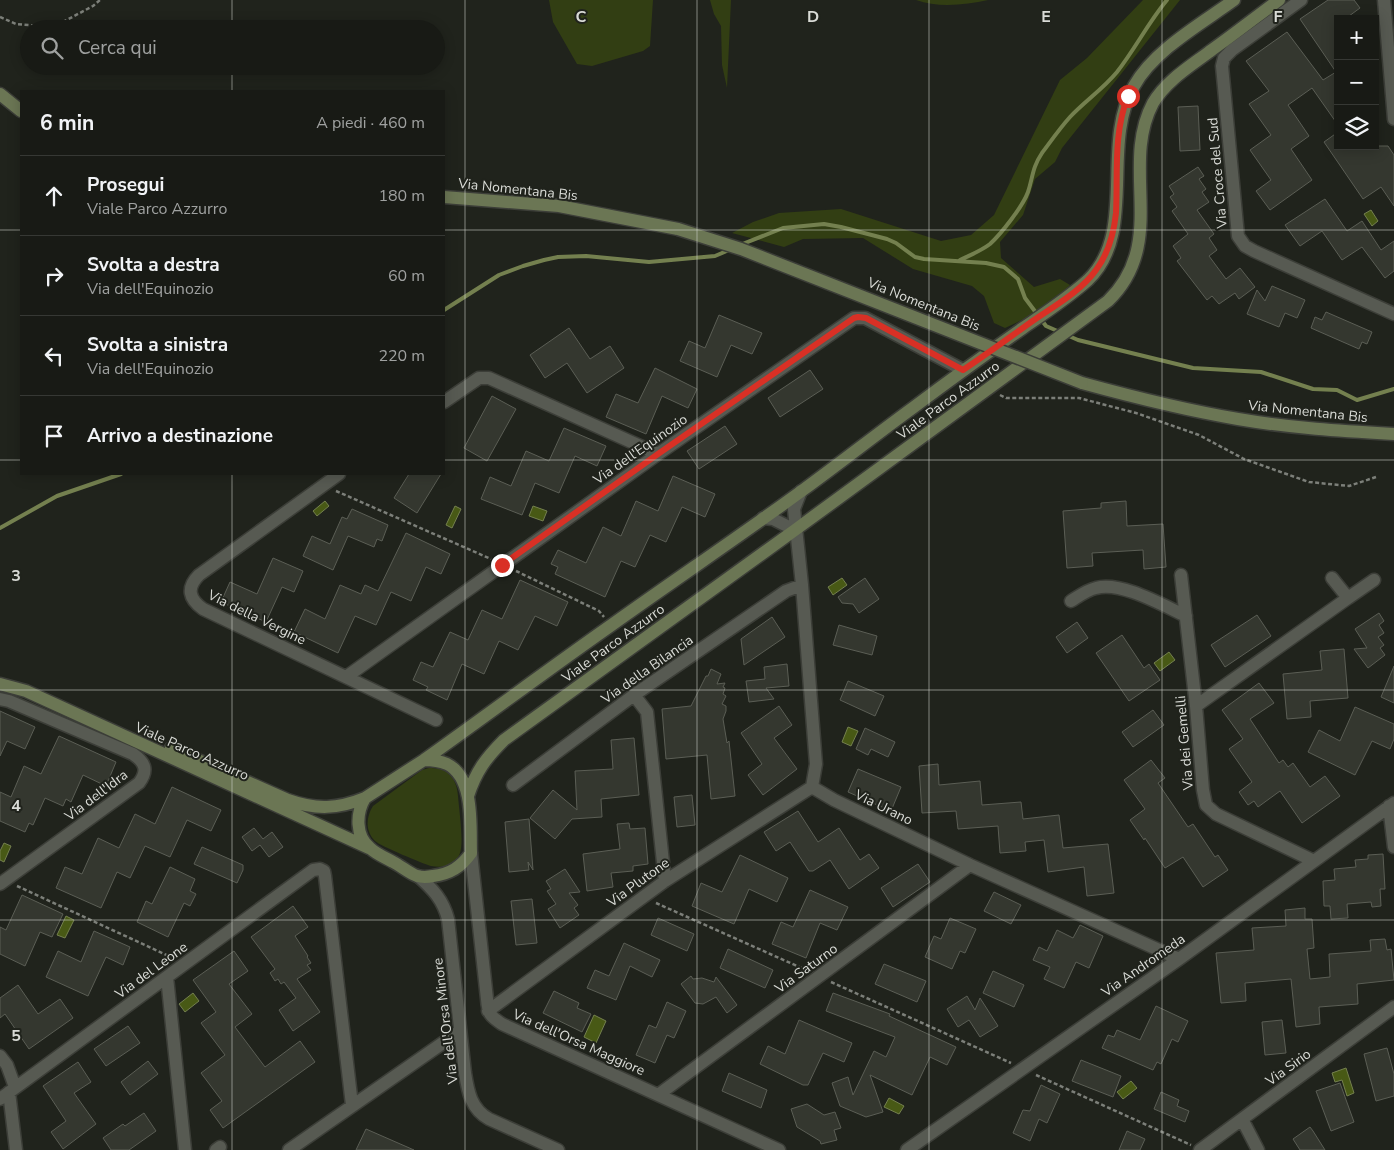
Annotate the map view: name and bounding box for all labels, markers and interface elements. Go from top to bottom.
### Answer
text: C [576,6,587,28]
text: D [807,6,819,28]
text: E [1041,6,1051,28]
text: F [1274,6,1283,28]
map controls [1334,15,1379,150]
button: + [1334,15,1379,60]
search box [20,20,445,75]
icon: search [38,34,66,62]
text: Cerca qui [78,35,157,61]
button: − [1334,60,1379,105]
route start [1117,85,1140,108]
button: layers [1334,105,1379,150]
text: 6 min [40,109,94,137]
text: A piedi · 460 m [316,112,425,134]
street label: Via Croce del Sud [1203,117,1232,230]
text: Prosegui [87,172,164,198]
street label: Via Nomentana Bis [456,174,579,205]
icon: ahead [40,182,68,210]
text: 180 m [378,185,425,207]
text: Viale Parco Azzurro [87,198,227,220]
text: Svolta a destra [87,252,220,278]
icon: right [40,262,68,290]
text: 60 m [388,265,425,287]
street label: Via Nomentana Bis [864,273,983,336]
text: Via dell'Equinozio [87,278,214,300]
text: Svolta a sinistra [87,332,228,358]
icon: left [40,342,68,370]
text: 220 m [378,345,425,367]
street label: Viale Parco Azzurro [892,357,1004,445]
text: Via dell'Equinozio [87,358,214,380]
street label: Via Nomentana Bis [1246,396,1369,427]
street label: Via dell'Equinozio [589,410,691,490]
icon: arrive [40,422,68,450]
text: Arrivo a destinazione [87,423,273,449]
route end [491,554,514,577]
text: 3 [11,565,21,587]
street label: Via della Vergine [204,585,309,649]
street label: Viale Parco Azzurro [557,600,669,688]
street label: Via della Bilancia [597,631,697,709]
street label: Via dei Gemelli [1171,695,1198,792]
street label: Viale Parco Azzurro [131,717,252,785]
street label: Via dell'Idra [60,765,132,826]
street label: Via Urano [851,785,916,830]
text: 4 [11,795,21,817]
street label: Via Plutone [602,853,673,912]
street label: Via Andromeda [1097,930,1189,1002]
street label: Via del Leone [110,938,191,1004]
street label: Via Saturno [770,939,842,998]
street label: Via dell'Orsa Minore [428,957,463,1086]
street label: Via dell'Orsa Maggiore [509,1004,648,1080]
text: 5 [11,1025,21,1047]
street label: Via Sirio [1261,1044,1315,1091]

